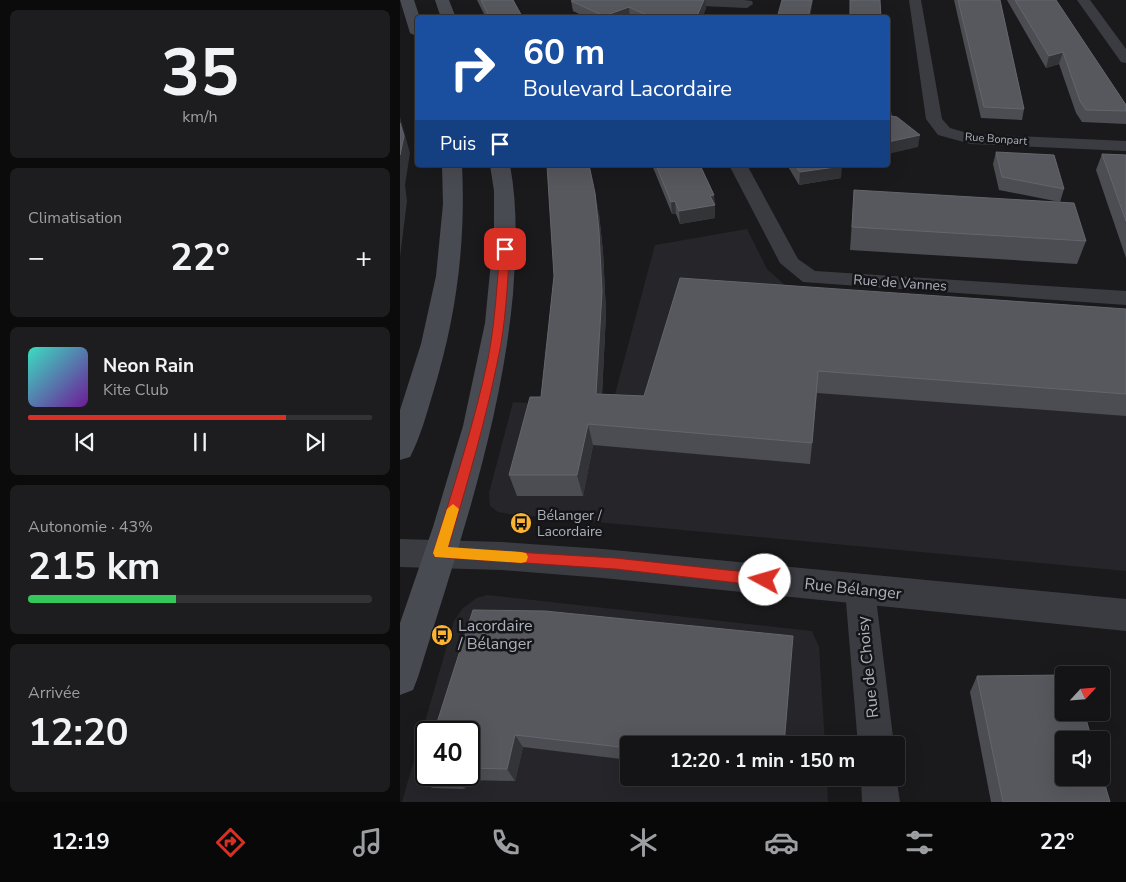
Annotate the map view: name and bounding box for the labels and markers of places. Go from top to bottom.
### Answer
pin [484,228,526,270]
place label: Bélanger / Lacordaire [537,506,603,541]
bus stop icon: Bélanger / Lacordaire [509,511,533,535]
place label: Lacordaire / Bélanger [457,615,533,655]
bus stop icon: Lacordaire / Bélanger [430,623,454,647]

